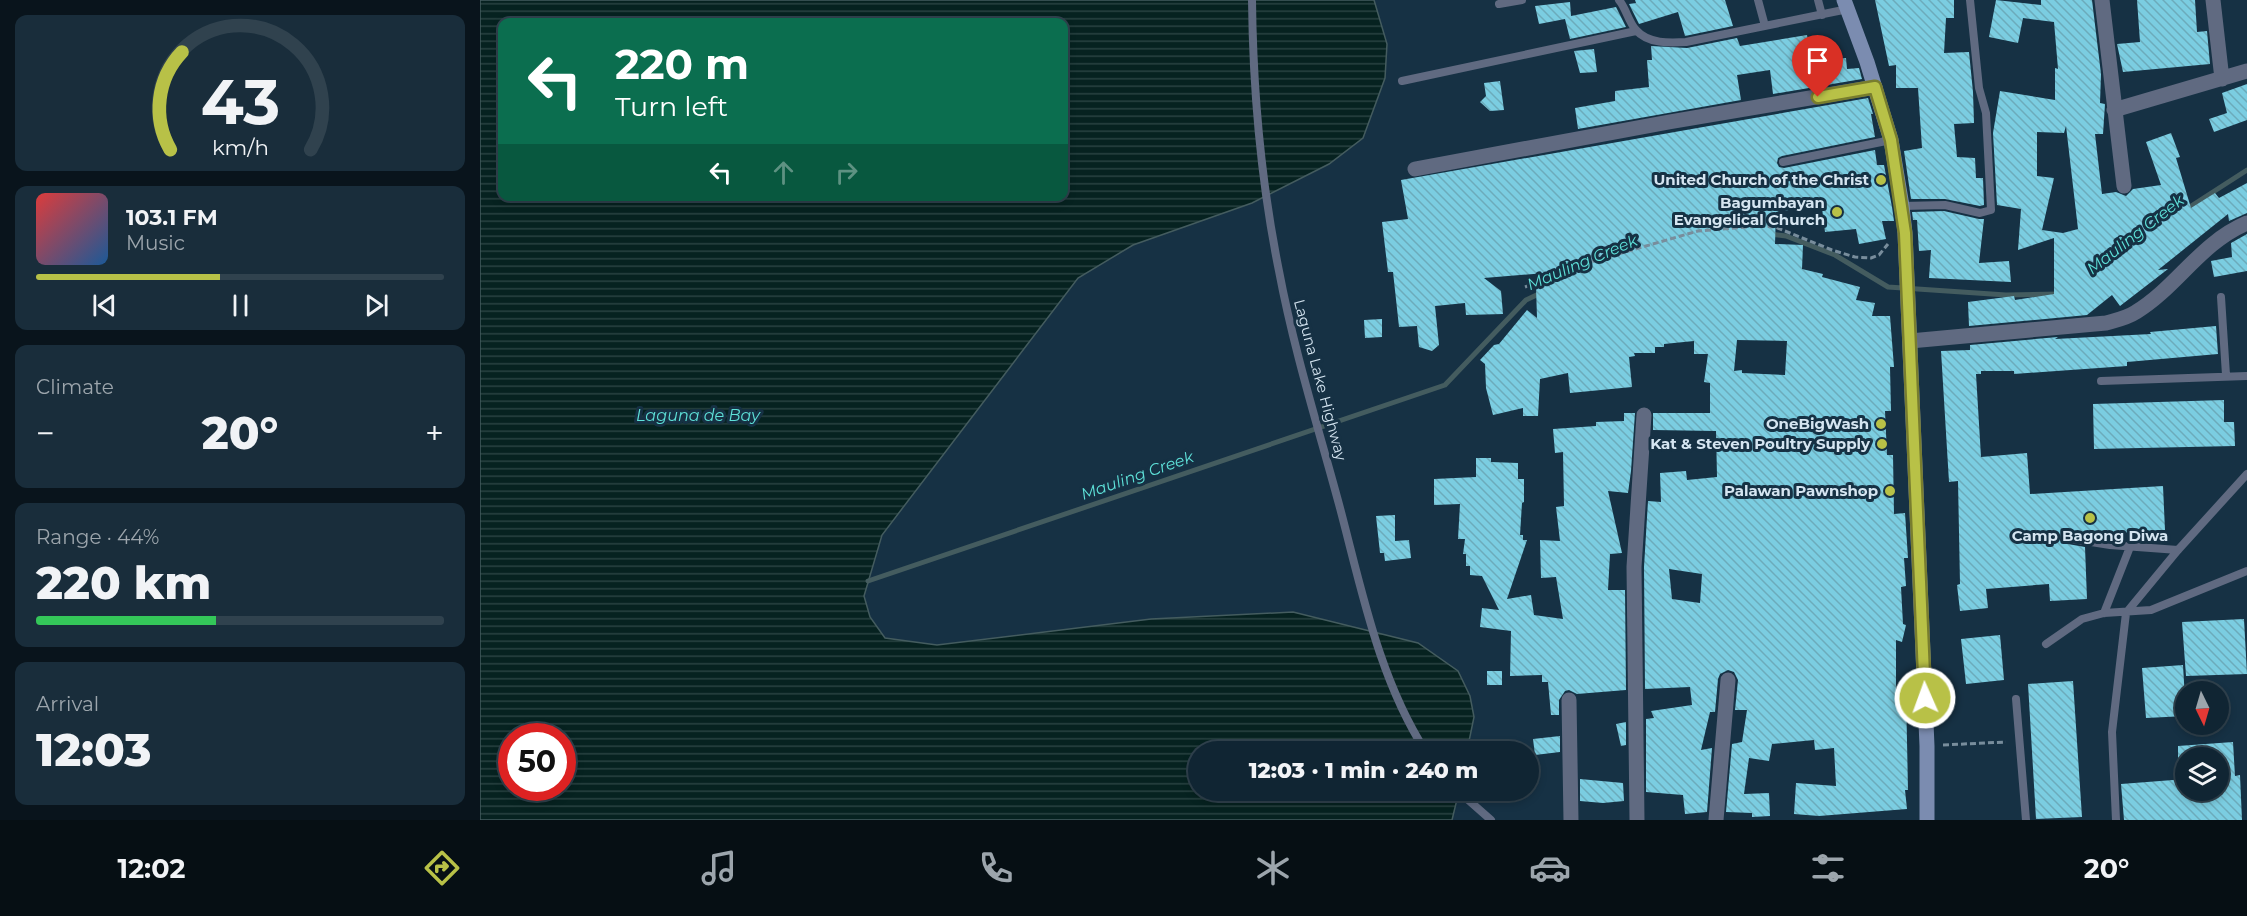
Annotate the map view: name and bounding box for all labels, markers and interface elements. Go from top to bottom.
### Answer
pin [1792,35,1843,97]
text: 220 m [615,38,749,90]
icon: left [516,42,594,120]
icon: arrive [1801,44,1834,77]
text: 43 [200,64,280,140]
text: Turn left [615,90,728,123]
text: km/h [211,134,269,160]
icon: left [704,156,737,189]
icon: ahead [767,156,800,189]
icon: right [830,156,863,189]
place label: United Church of the Christ [1653,170,1869,189]
marker: United Church of the Christ [1874,173,1888,187]
water label: Mauling Creek [2083,190,2189,278]
place label: Bagumbayan Evangelical Church [1674,193,1825,229]
text: 103.1 FM [126,204,218,231]
marker: Bagumbayan Evangelical Church [1830,205,1844,219]
water label: Mauling Creek [1524,230,1642,294]
text: Music [126,231,185,255]
icon: previous [88,289,121,322]
icon: pause [224,289,257,322]
icon: next [360,289,393,322]
street label: Laguna Lake Highway [1290,297,1351,464]
text: Climate [36,375,114,399]
text: 20° [202,405,278,460]
water label: Laguna de Bay [636,406,761,425]
text: − [36,413,55,453]
text: + [425,413,444,453]
place label: OneBigWash [1766,414,1869,433]
marker: OneBigWash [1874,417,1888,431]
place label: Kat & Steven Poultry Supply [1650,434,1871,453]
marker: Kat & Steven Poultry Supply [1875,437,1889,451]
water label: Mauling Creek [1078,447,1197,504]
place label: Palawan Pawnshop [1724,481,1878,500]
marker: Palawan Pawnshop [1883,484,1897,498]
marker: Camp Bagong Diwa [2083,511,2097,525]
text: Range · 44% [36,525,159,549]
place label: Camp Bagong Diwa [2012,526,2168,545]
text: 220 km [36,555,211,610]
position arrow [1893,666,1957,730]
north arrow [2175,681,2229,735]
map controls [2175,681,2229,801]
text: Arrival [36,692,99,716]
text: 12:03 [36,722,151,777]
speed limit sign: 50 [498,723,576,801]
button: layers [2175,747,2229,801]
text: 12:03 · 1 min · 240 m [1249,757,1478,784]
icon: directions [421,847,463,889]
icon: music [698,847,740,889]
icon: phone [975,847,1017,889]
icon: climate [1252,847,1294,889]
icon: car [1529,847,1571,889]
icon: filters [1807,847,1849,889]
text: 12:02 [118,852,185,885]
text: 20° [2084,852,2129,885]

